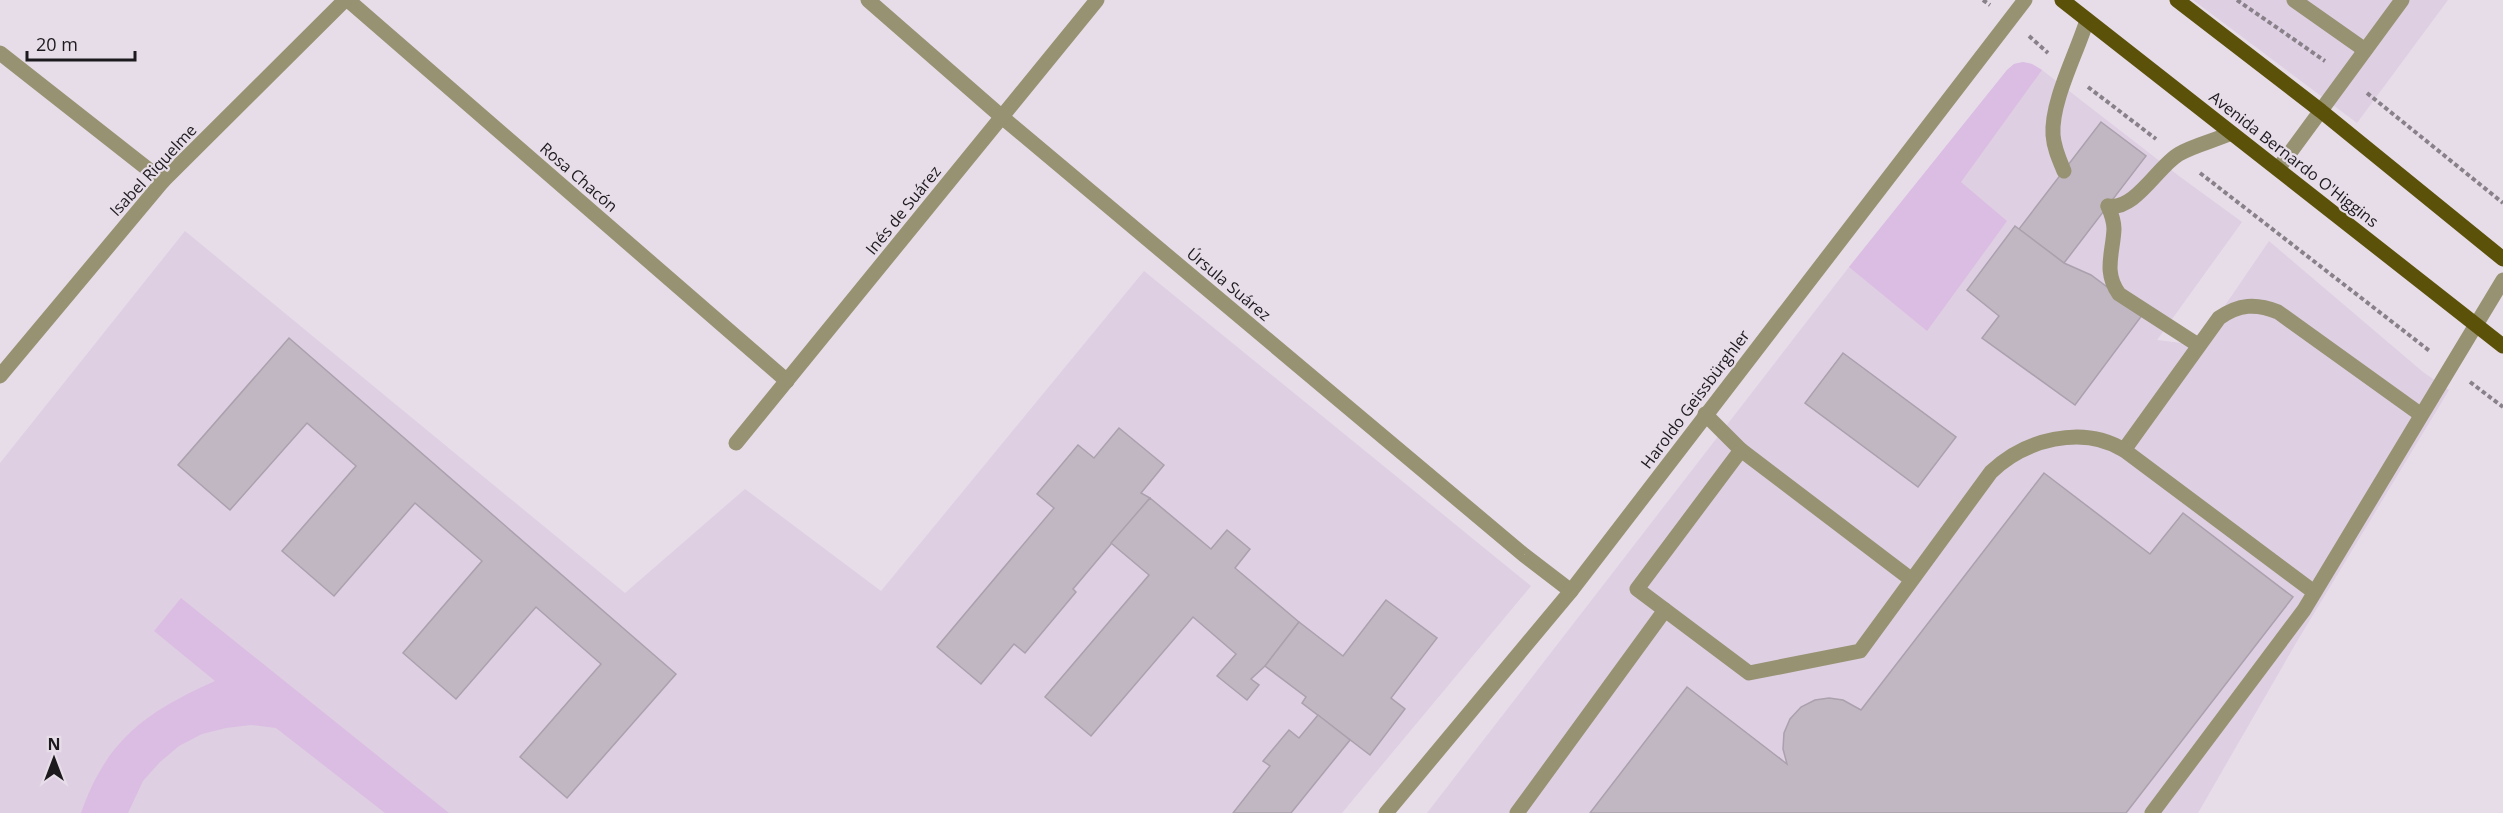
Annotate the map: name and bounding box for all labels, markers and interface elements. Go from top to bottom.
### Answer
scale bar [27,24,135,62]
text: 20 m [36,32,78,56]
street label: Avenida Bernardo O'Higgins [2205,86,2383,232]
street label: Isabel Riquelme [105,119,201,221]
street label: Rosa Chacón [536,137,622,217]
street label: Inés de Suárez [860,161,946,259]
street label: Úrsula Suárez [1182,242,1276,326]
street label: Haroldo Geissbürghler [1635,325,1755,473]
north arrow [24,729,84,789]
text: N [47,733,61,755]

